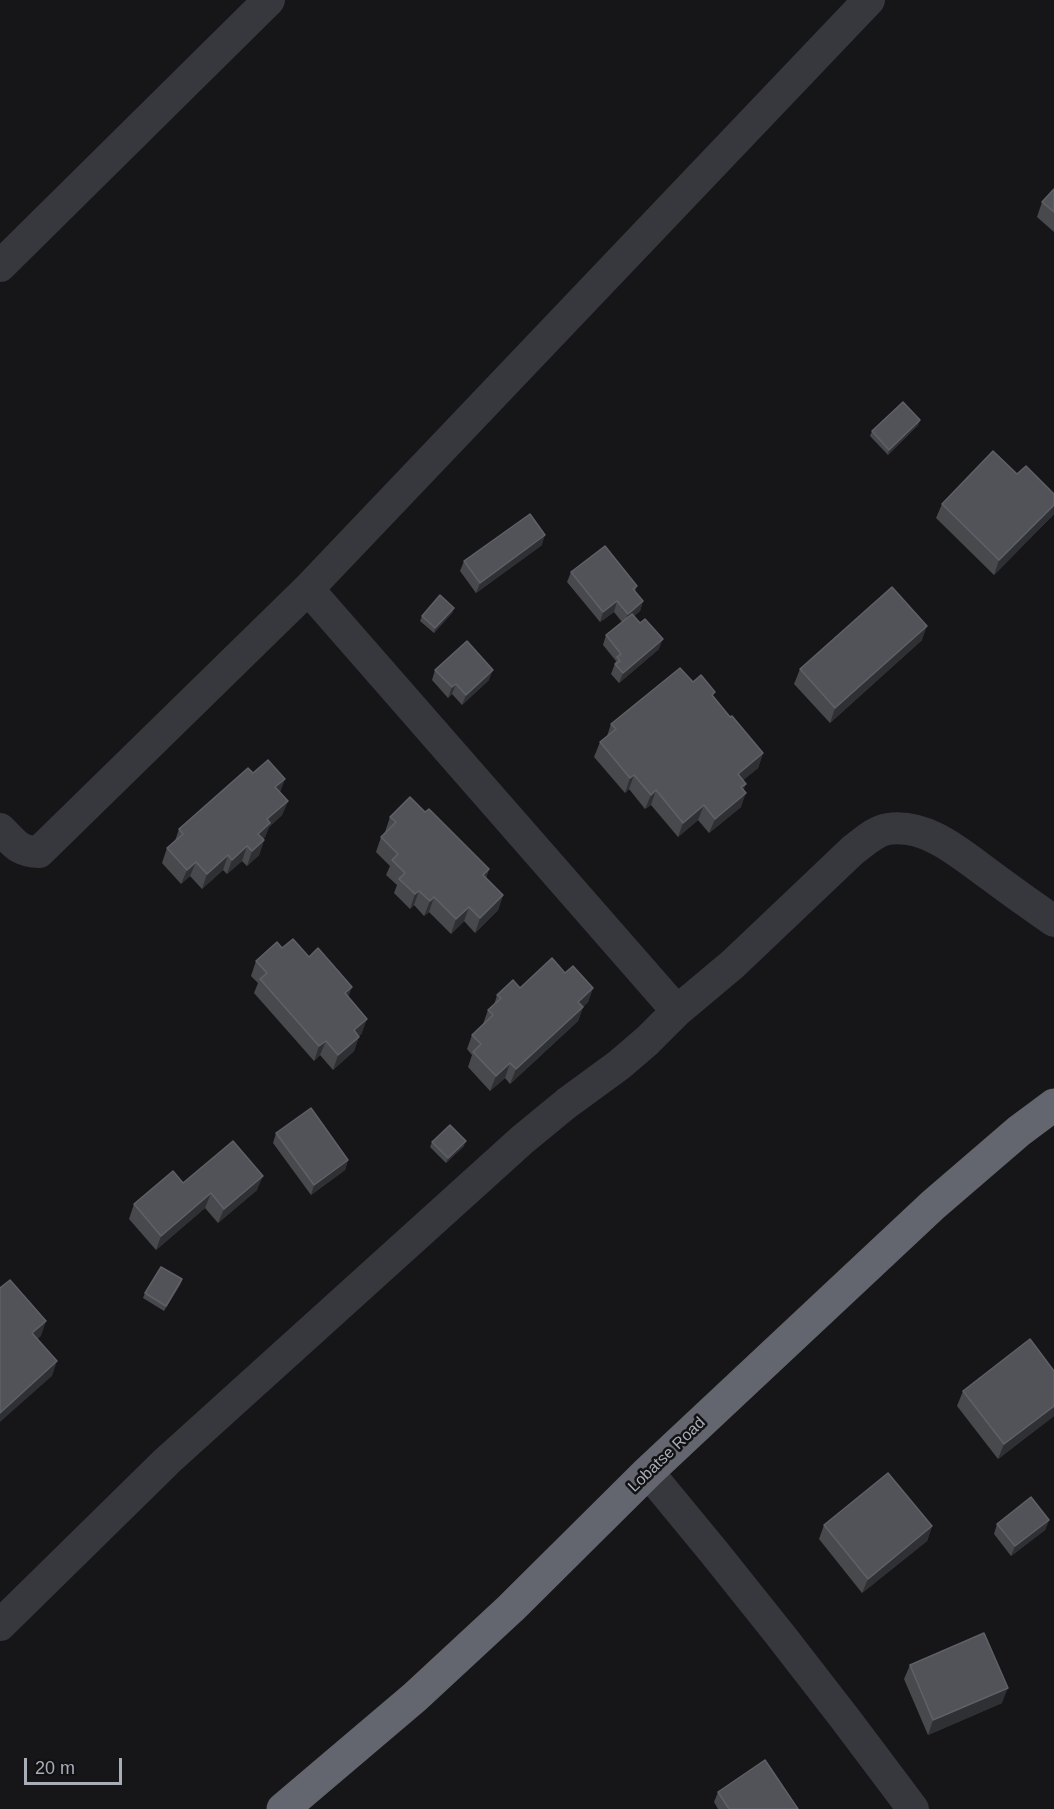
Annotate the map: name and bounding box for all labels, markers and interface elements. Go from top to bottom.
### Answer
street label: Lobatse Road [624,1413,710,1497]
scale bar [27,1746,124,1784]
text: 20 m [35,1758,75,1778]

